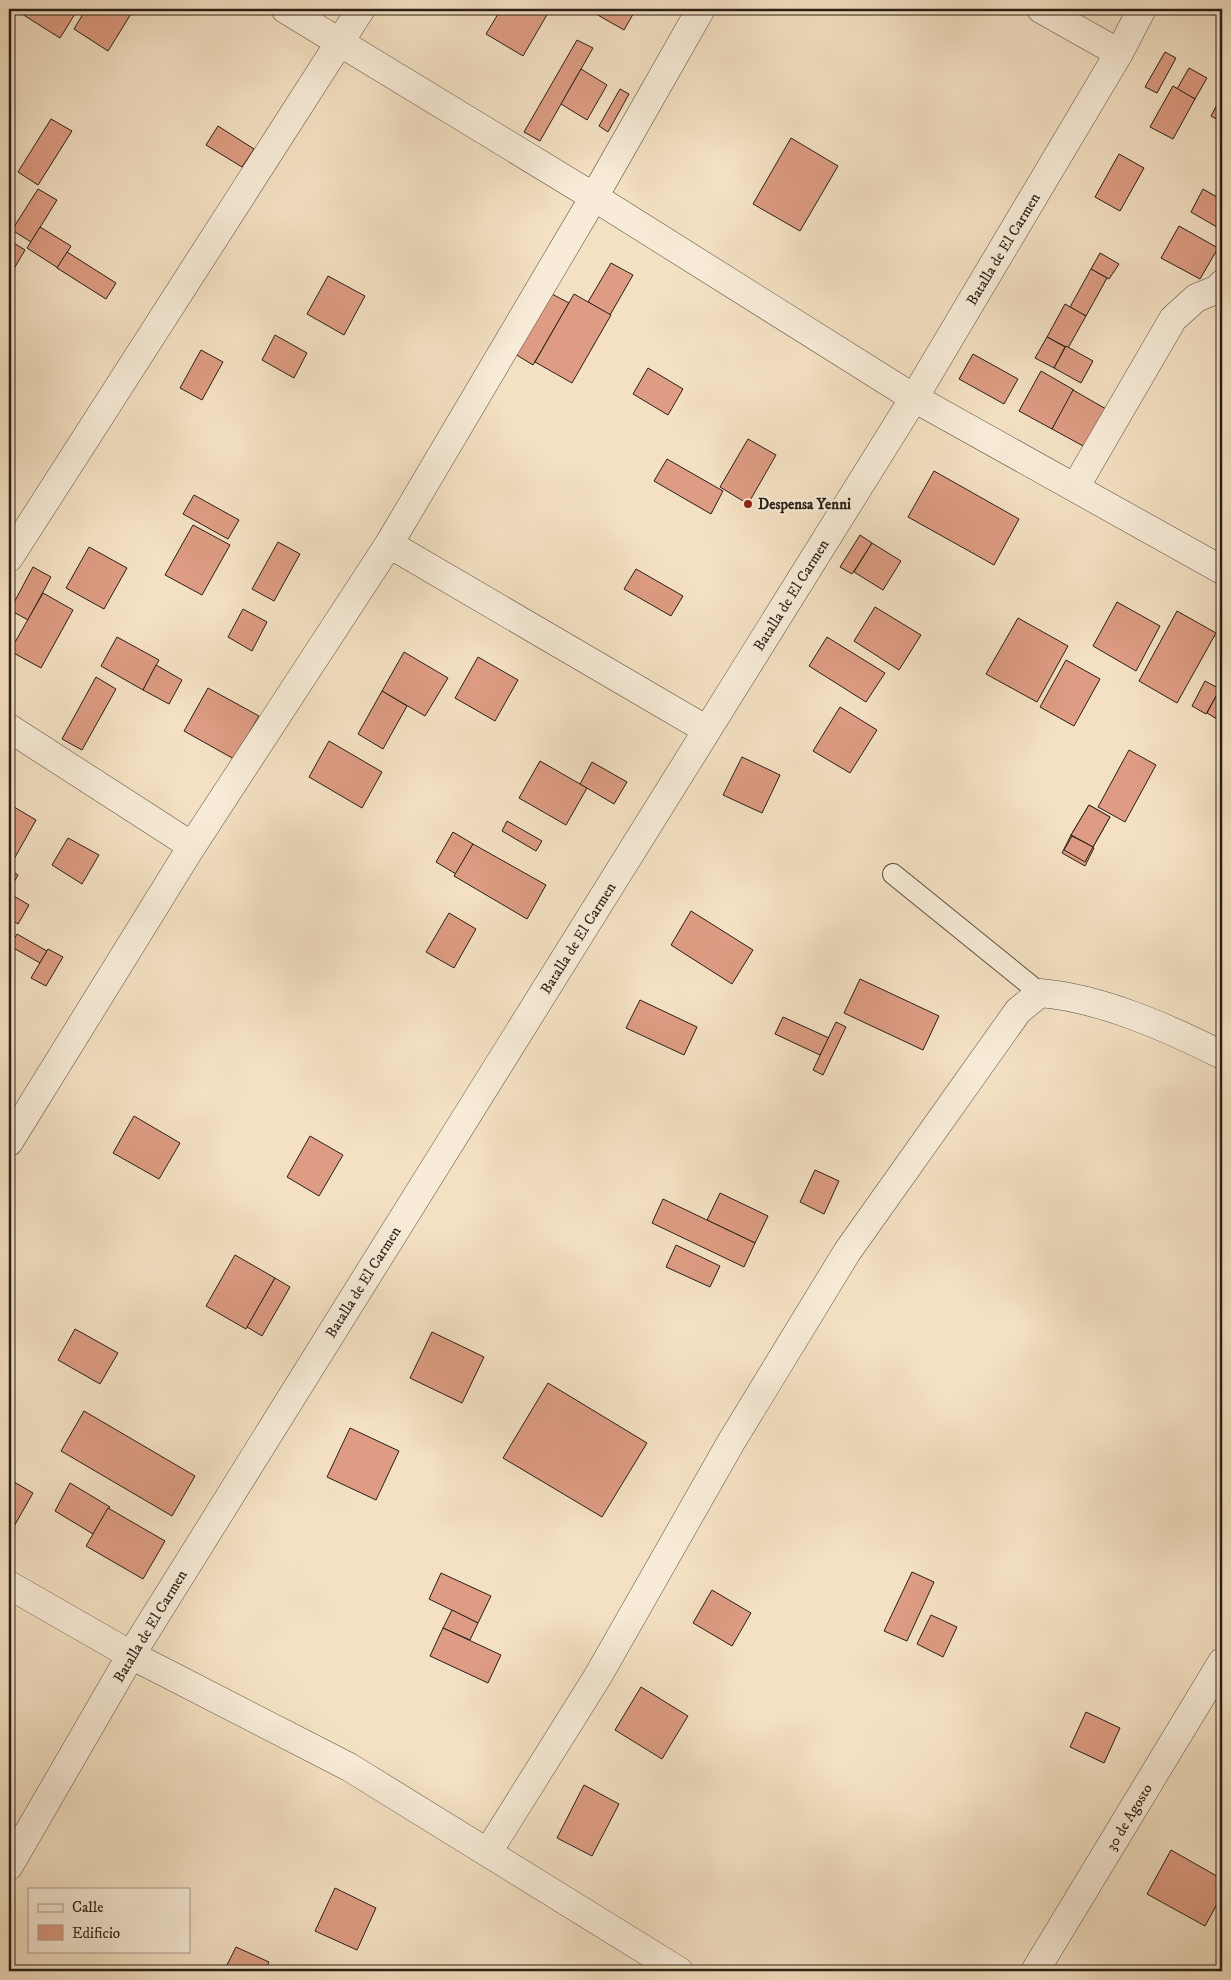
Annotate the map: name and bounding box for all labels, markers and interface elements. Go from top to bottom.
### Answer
street label: Batalla de El Carmen [962,189,1045,309]
place label: Despensa Yenni [758,495,851,514]
marker: Despensa Yenni [742,498,754,510]
street label: Batalla de El Carmen [749,536,834,655]
street label: Batalla de El Carmen [536,879,621,998]
street label: Batalla de El Carmen [321,1223,406,1342]
street label: Batalla de El Carmen [109,1566,192,1686]
street label: 30 de Agosto [1102,1780,1157,1854]
legend [28,1888,190,1952]
text: Calle [72,1898,104,1917]
text: Edificio [72,1924,120,1943]

